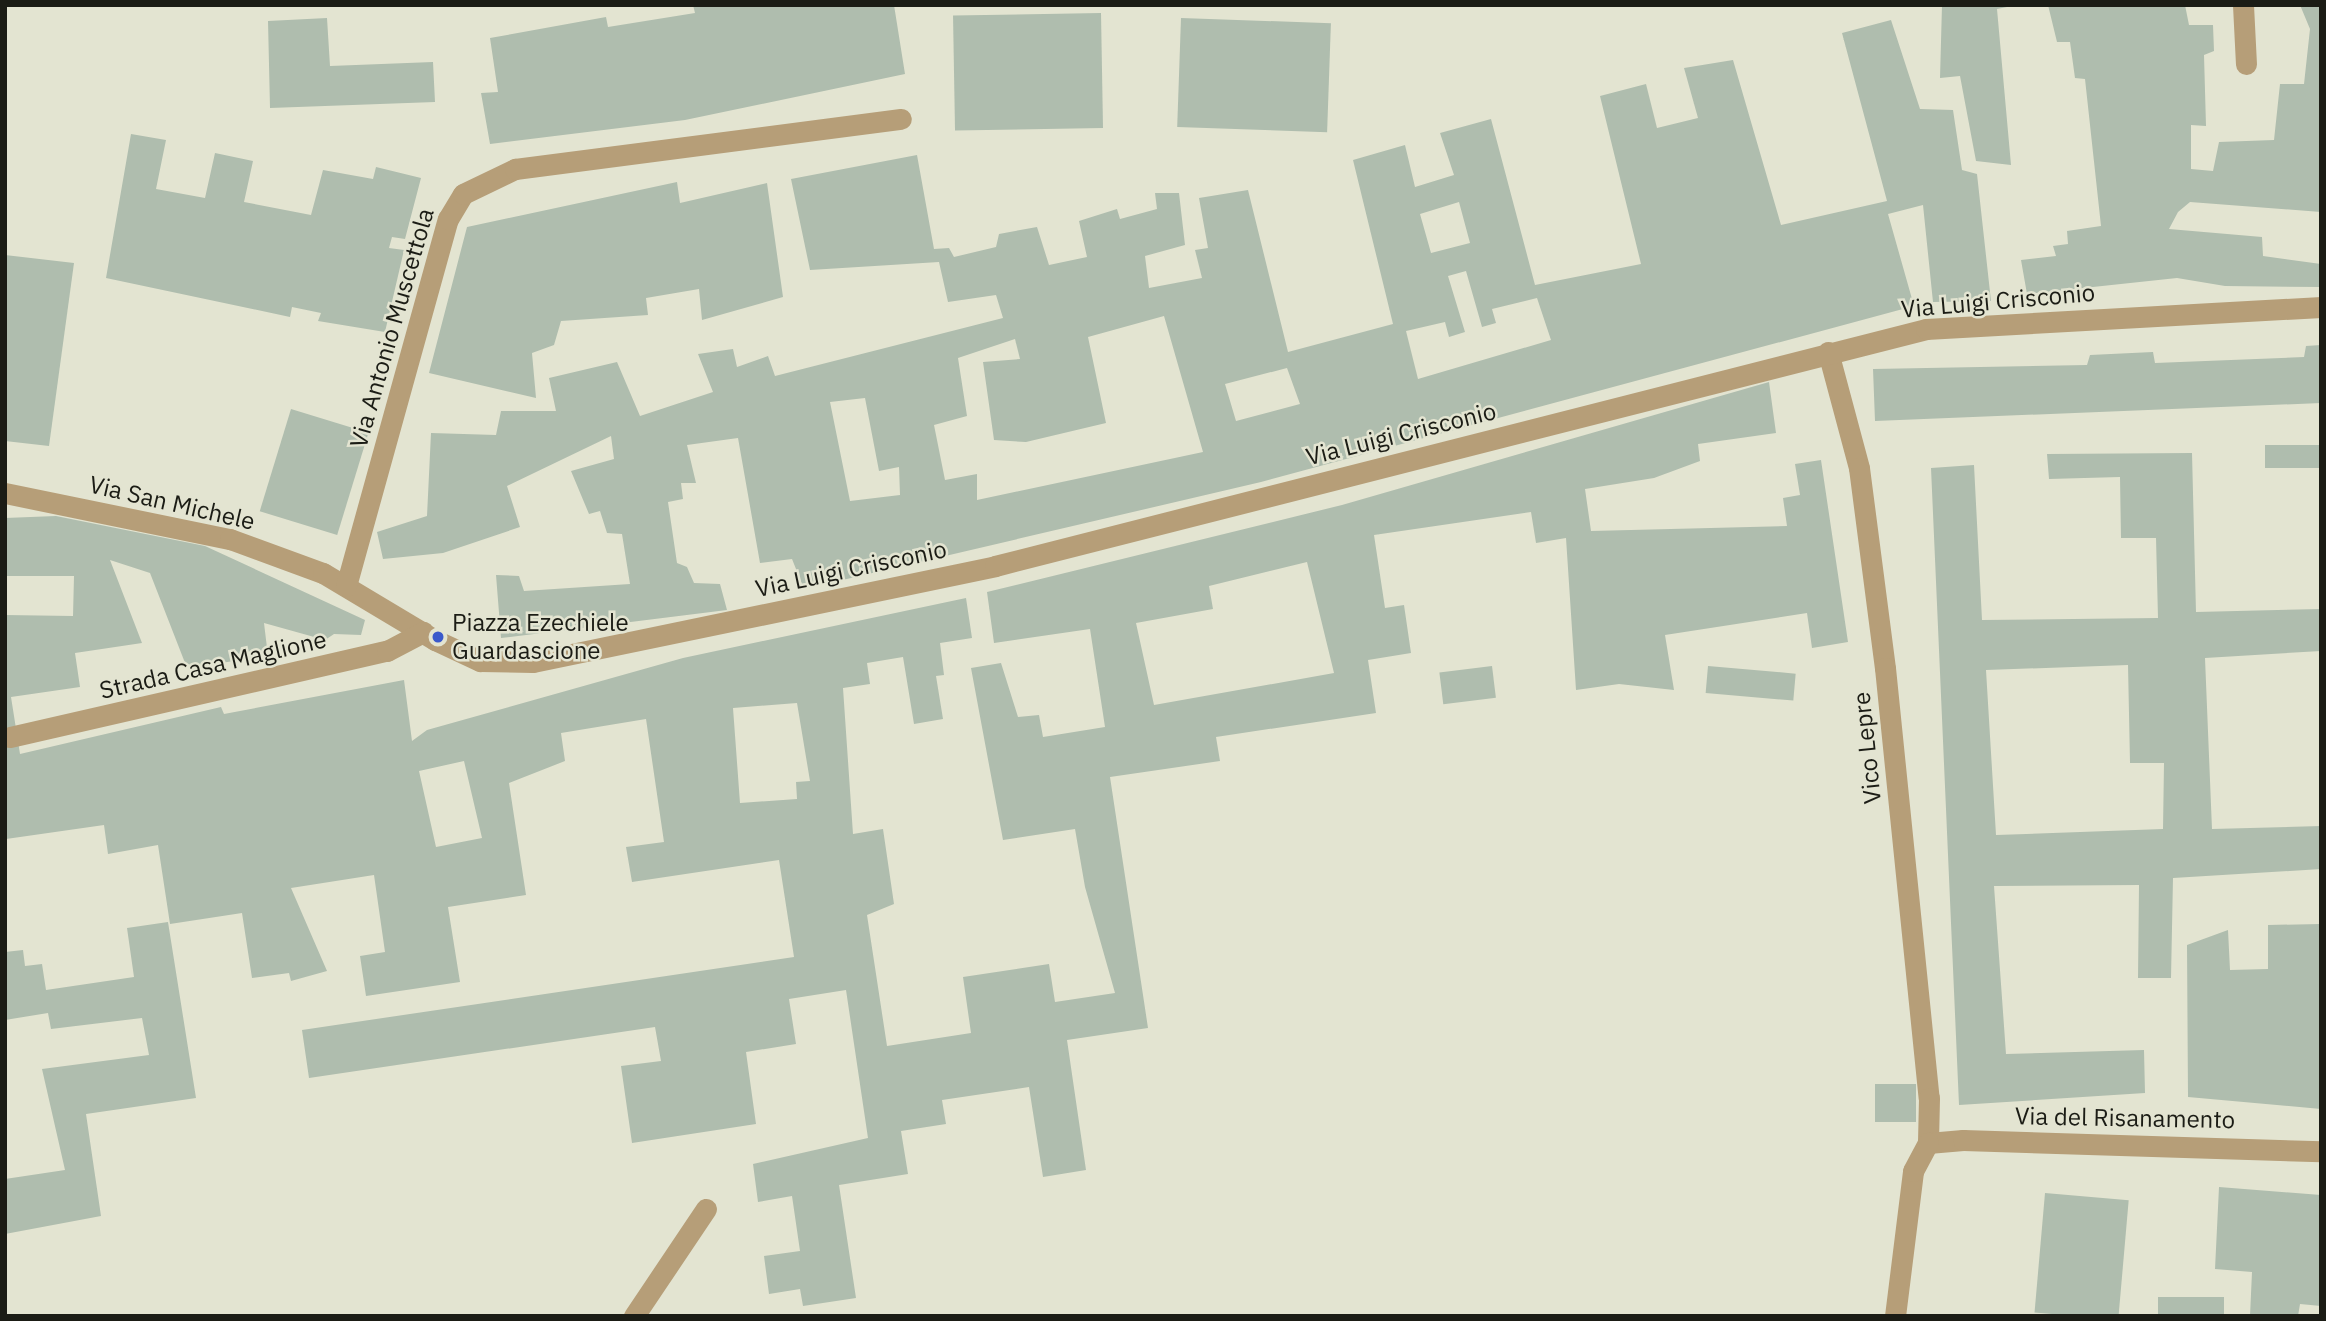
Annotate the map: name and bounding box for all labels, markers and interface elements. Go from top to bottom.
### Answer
street label: Via Antonio Muscettola [344,205,440,451]
street label: Via Luigi Crisconio [1900,278,2096,324]
street label: Via Luigi Crisconio [1303,396,1499,472]
street label: Via San Michele [86,470,258,536]
street label: Via Luigi Crisconio [753,535,949,603]
place label: Piazza Ezechiele Guardascione [452,609,629,665]
street label: Strada Casa Maglione [97,625,329,705]
marker: Piazza Ezechiele Guardascione [430,629,446,645]
street label: Vico Lepre [1847,691,1887,805]
street label: Via del Risanamento [2015,1102,2235,1134]

